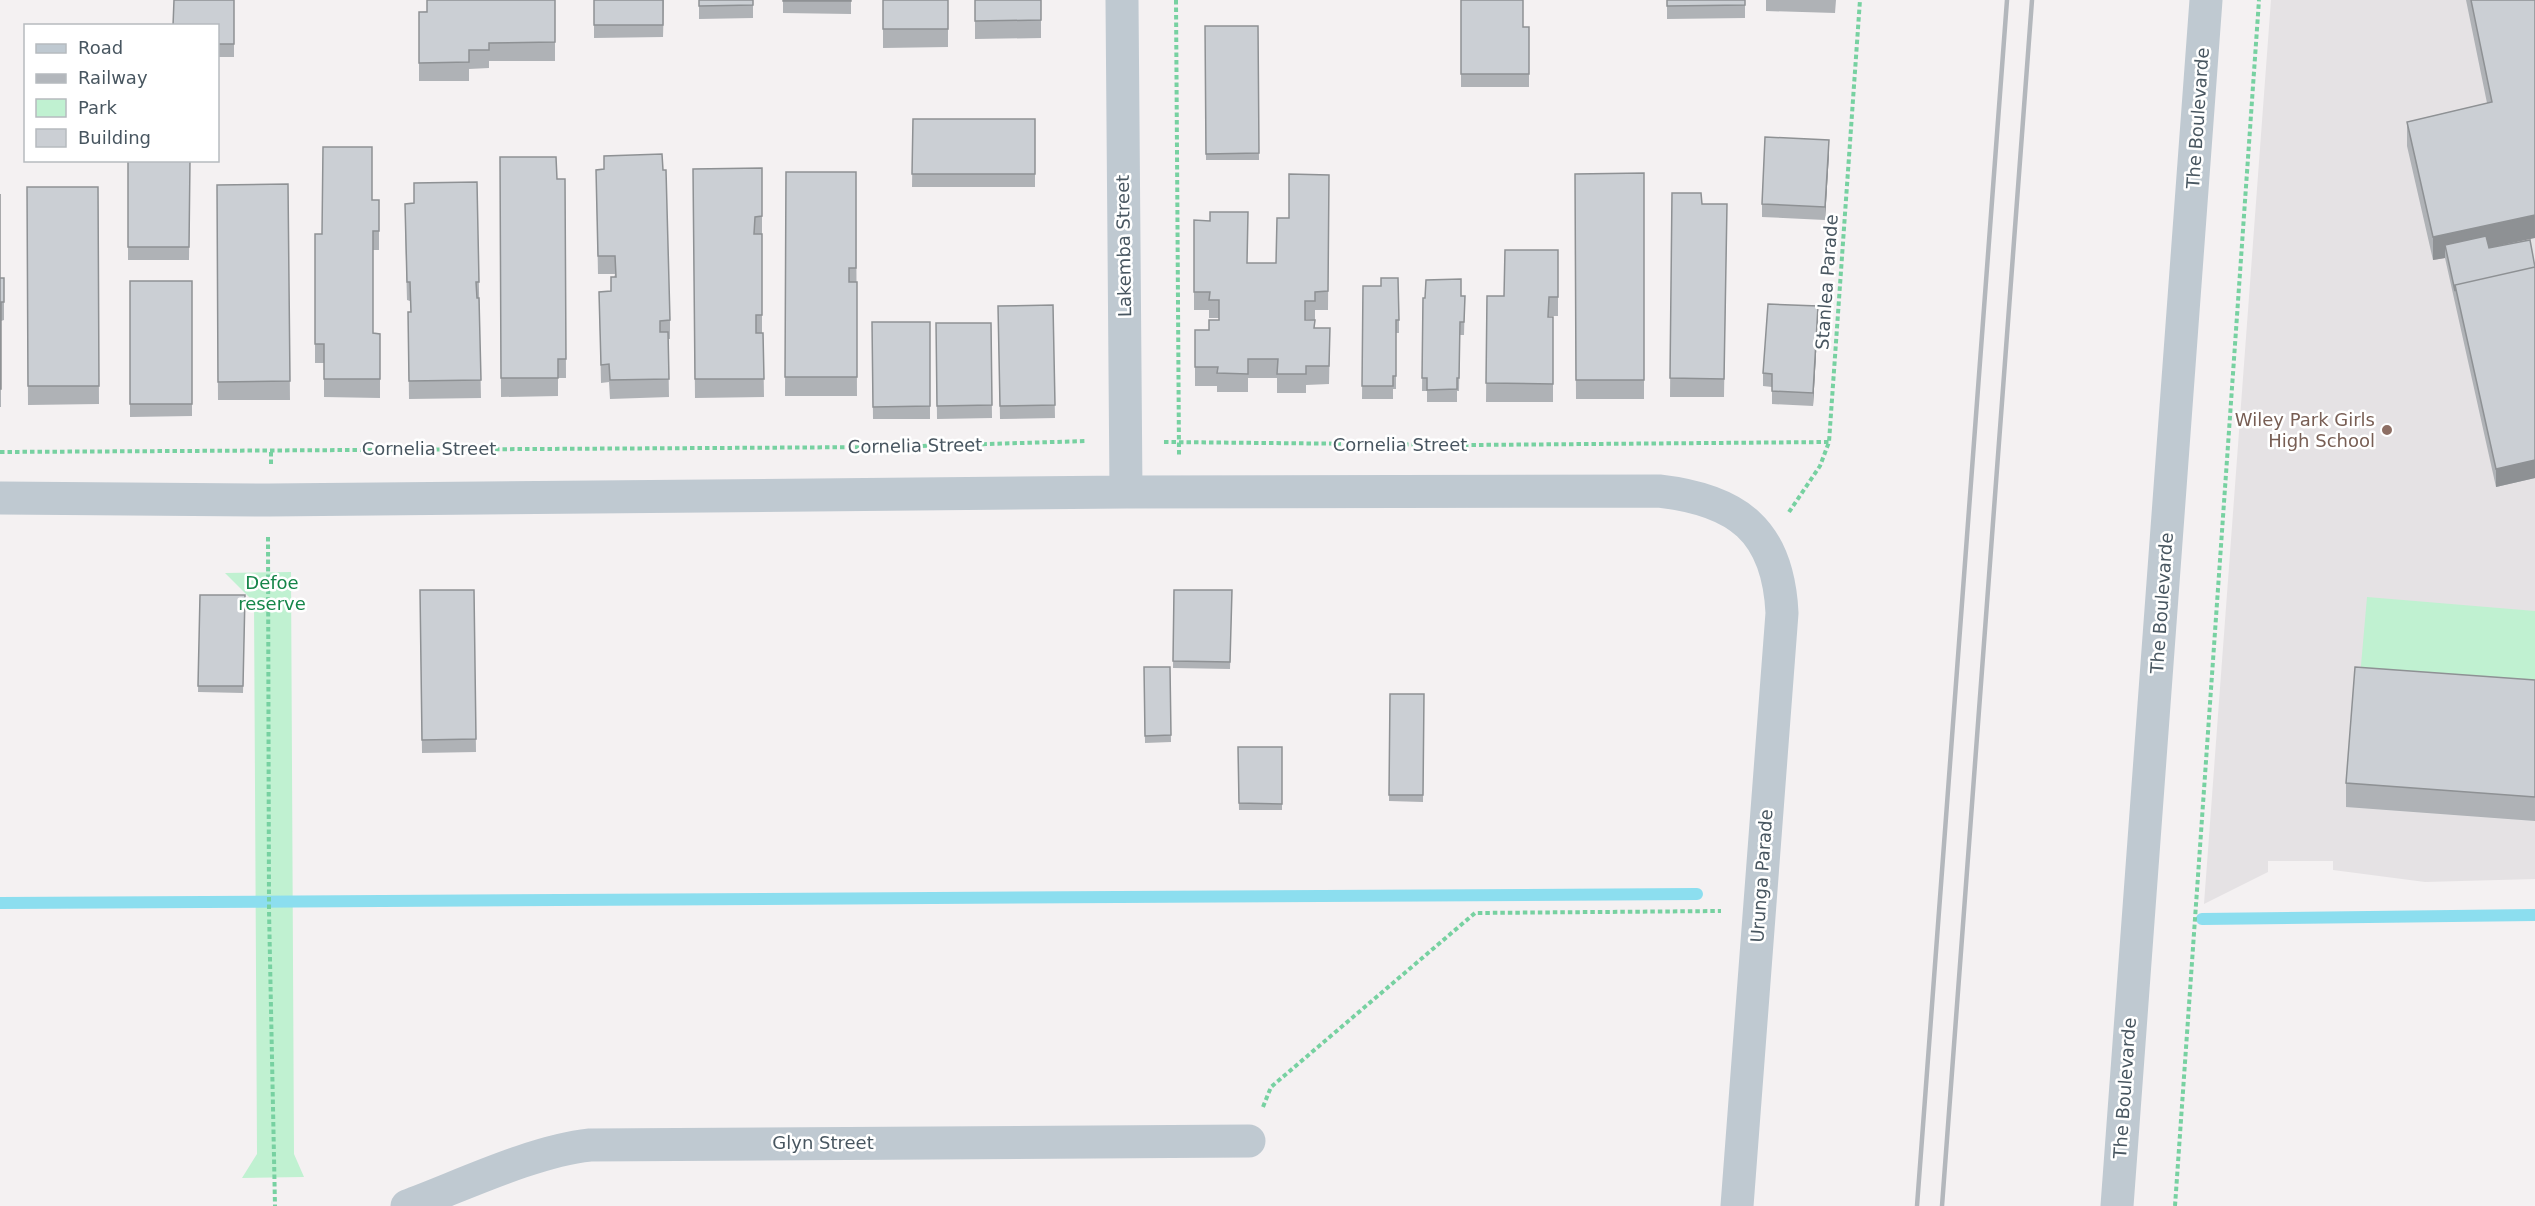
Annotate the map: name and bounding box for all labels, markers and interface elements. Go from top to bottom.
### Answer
legend [24,24,219,162]
text: Road [78,37,123,58]
street label: The Boulevarde [2182,47,2213,190]
text: Railway [78,67,148,88]
text: Park [78,97,117,118]
text: Building [78,127,151,148]
street label: Lakemba Street [1112,175,1135,317]
street label: Stanlea Parade [1811,214,1842,350]
place label: Wiley Park Girls High School [2235,409,2375,451]
marker: Wiley Park Girls High School [2380,423,2394,437]
street label: Cornelia Street [848,434,982,457]
street label: Cornelia Street [1333,434,1467,455]
street label: Cornelia Street [362,438,496,459]
street label: The Boulevarde [2146,532,2177,675]
park label: Defoe reserve [238,572,306,614]
street label: Urunga Parade [1746,809,1777,943]
street label: The Boulevarde [2109,1017,2140,1160]
street label: Glyn Street [772,1132,874,1153]

